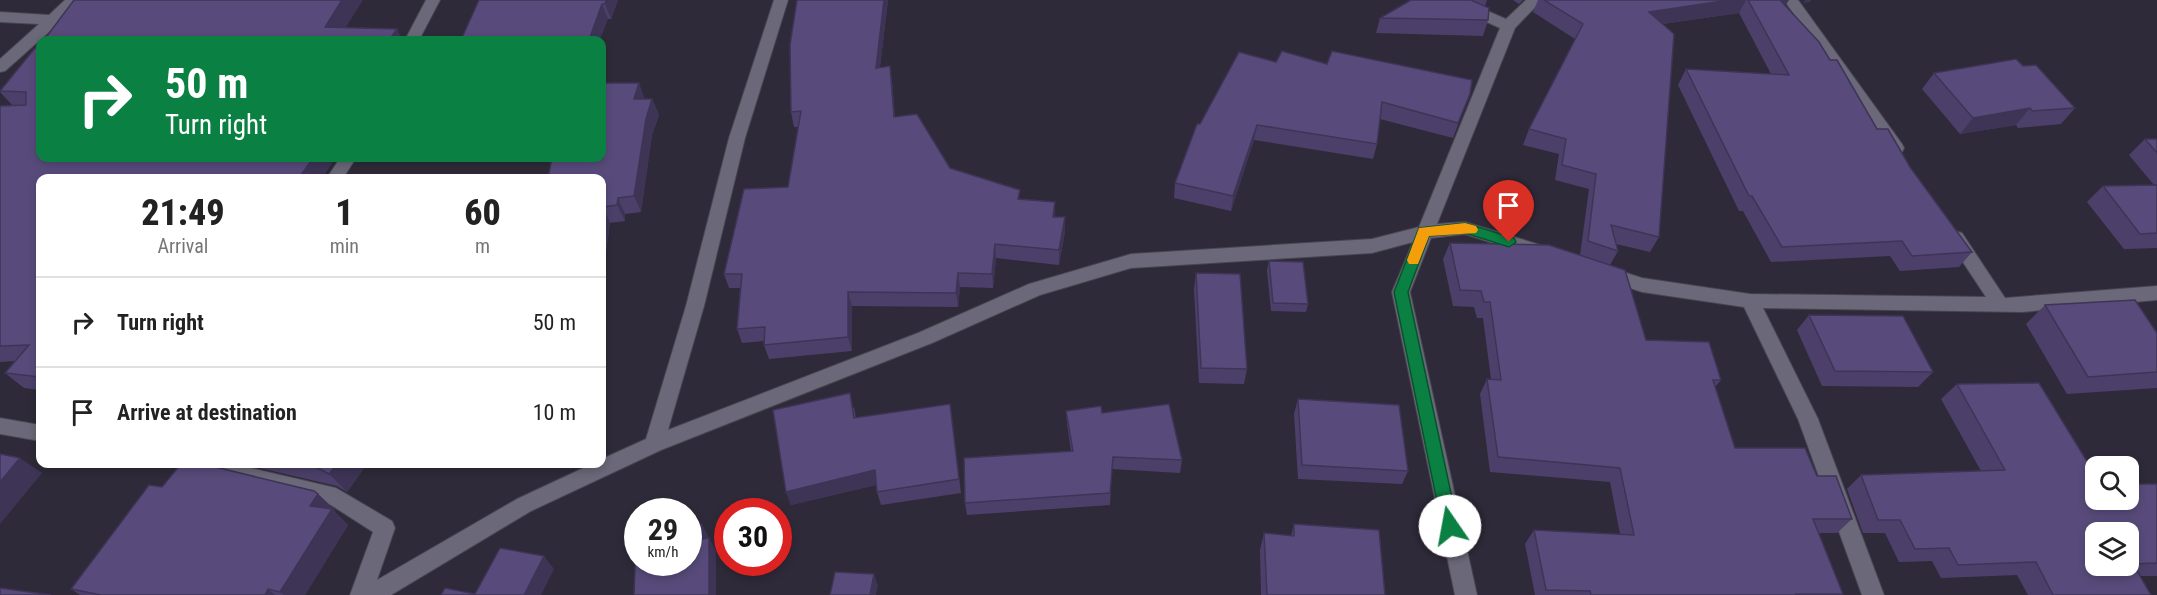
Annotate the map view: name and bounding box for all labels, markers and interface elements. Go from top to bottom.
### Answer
text: 50 m [165,59,248,108]
icon: right [66,60,144,138]
text: Turn right [165,109,267,141]
pin [1483,180,1534,242]
icon: arrive [1492,189,1525,222]
text: 21:49 [141,192,225,234]
text: 1 [335,192,354,234]
text: 60 [464,192,501,234]
text: Arrival [157,234,208,258]
text: min [330,234,359,258]
text: m [475,234,490,258]
icon: right [66,306,99,339]
text: Turn right [117,310,204,335]
text: 50 m [533,310,576,335]
icon: arrive [66,396,99,429]
text: Arrive at destination [117,400,297,425]
text: 10 m [533,400,576,425]
map controls [2085,456,2139,576]
button: search [2085,456,2139,510]
position arrow [1418,494,1482,558]
speed limit sign: 30 [714,498,792,576]
text: 29 [648,512,678,547]
button: layers [2085,522,2139,576]
text: km/h [648,543,678,561]

